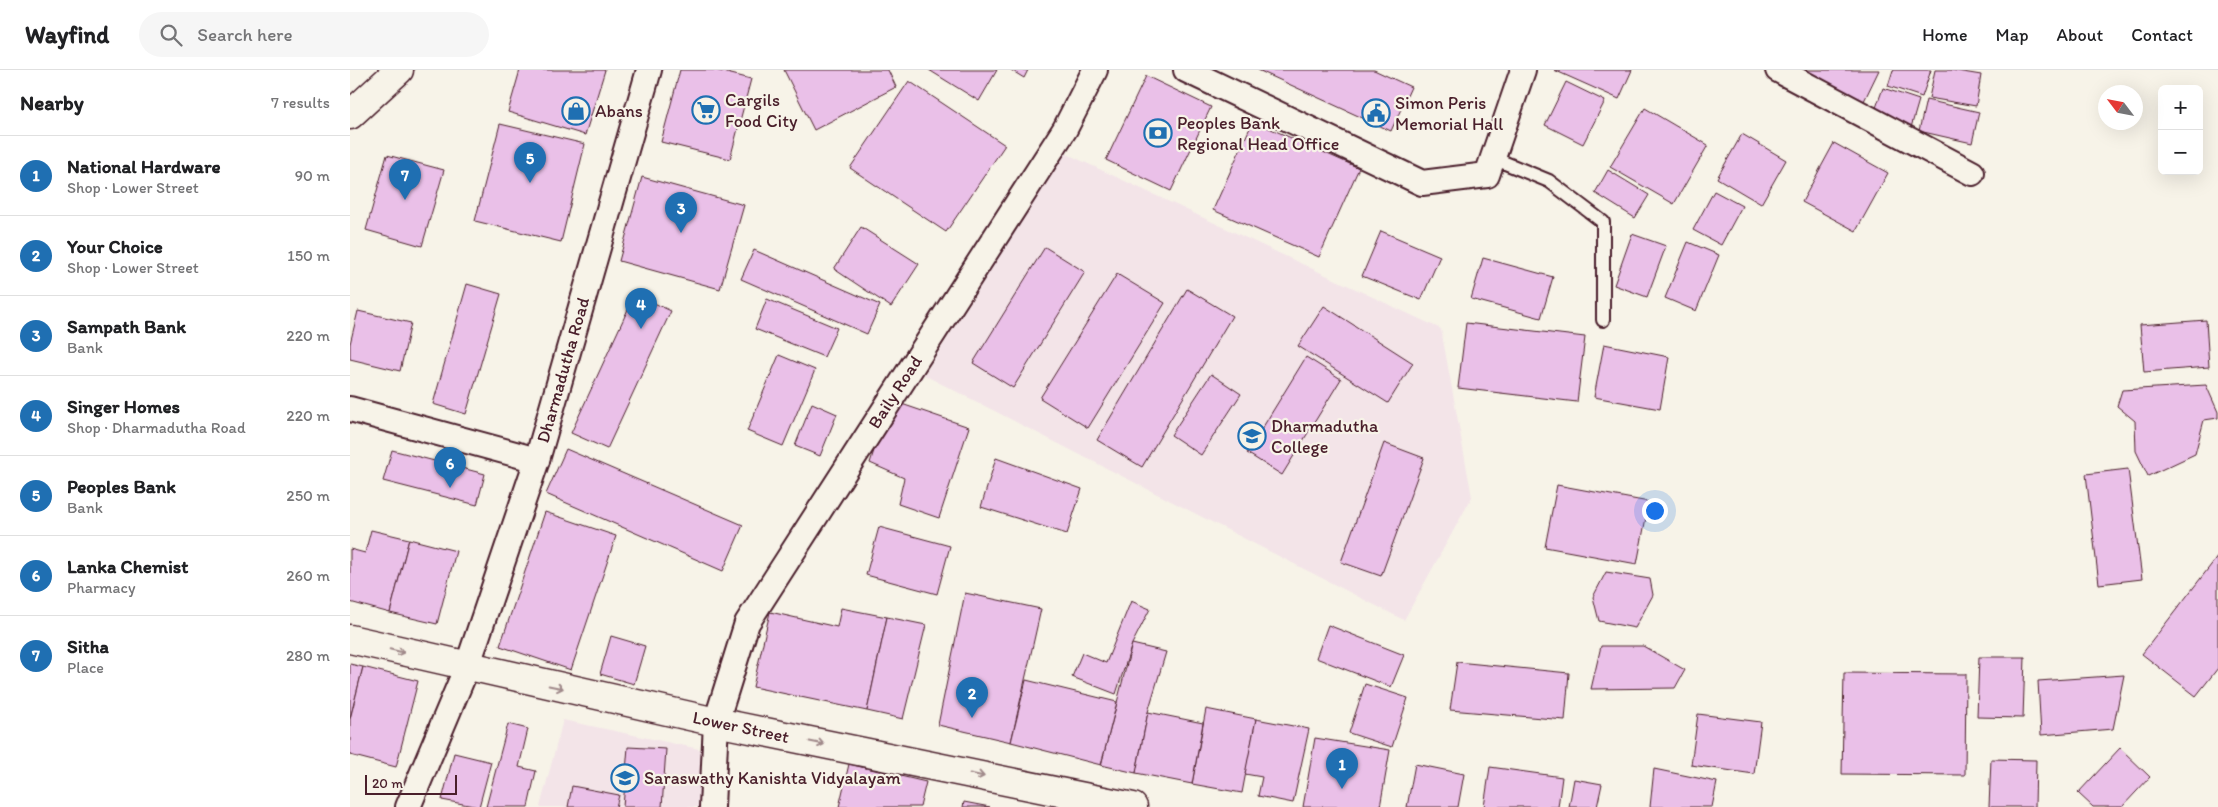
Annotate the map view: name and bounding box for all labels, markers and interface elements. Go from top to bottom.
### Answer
search box [139,12,489,57]
text: Wayfind [25,20,109,49]
icon: search [157,21,185,49]
text: Search here [197,23,293,46]
text: Home [1922,24,1968,46]
text: Map [1996,24,2029,46]
text: About [2057,24,2103,46]
text: Contact [2131,24,2193,46]
north arrow [2098,85,2143,130]
map controls [2158,85,2203,175]
button: + [2158,85,2203,130]
place label: Cargils Food City [725,89,798,132]
text: Nearby [20,90,84,115]
place label: Simon Peris Memorial Hall [1395,92,1503,135]
text: 7 results [271,93,330,112]
supermarket icon: Cargils Food City [691,95,721,125]
shop icon: Abans [561,96,591,126]
public building icon: Simon Peris Memorial Hall [1361,98,1391,128]
place label: Abans [595,100,643,122]
place label: Peoples Bank Regional Head Office [1177,112,1339,155]
bank icon: Peoples Bank Regional Head Office [1143,118,1173,148]
button: − [2158,130,2203,175]
pin: 5 [514,142,546,183]
text: National Hardware [67,155,221,178]
pin: 7 [389,159,421,200]
text: 1 [32,166,40,185]
text: 90 m [295,166,330,185]
text: Shop · Lower Street [67,178,199,197]
pin: 3 [665,192,697,233]
text: Your Choice [67,235,163,258]
text: 2 [32,246,40,265]
text: 150 m [287,246,330,265]
text: Shop · Lower Street [67,258,199,277]
pin: 4 [625,288,657,329]
street label: Dharmadutha Road [532,294,594,445]
text: Sampath Bank [67,315,186,338]
text: 3 [32,326,40,345]
text: 220 m [286,326,330,345]
text: Bank [67,338,103,357]
street label: Baily Road [863,351,927,433]
text: Singer Homes [67,395,180,418]
text: 4 [31,406,41,425]
text: 220 m [286,406,330,425]
place label: Dharmadutha College [1271,415,1379,458]
text: Shop · Dharmadutha Road [67,418,246,437]
school or university icon: Dharmadutha College [1237,421,1267,451]
pin: 6 [434,447,466,488]
text: Peoples Bank [67,475,176,498]
text: 5 [32,486,40,505]
text: 250 m [286,486,330,505]
text: Bank [67,498,103,517]
your location [1642,498,1668,524]
text: Lanka Chemist [67,555,188,578]
text: 6 [32,566,40,585]
text: 260 m [286,566,330,585]
text: Pharmacy [67,578,135,597]
text: Sitha [67,635,109,658]
text: 7 [32,646,40,665]
text: 280 m [286,646,330,665]
one-way arrow [389,647,405,656]
text: Place [67,658,104,677]
pin: 2 [956,677,988,718]
one-way arrow [547,683,563,692]
street label: Lower Street [691,706,791,748]
one-way arrow [809,739,825,748]
pin: 1 [1326,748,1358,789]
school or university icon: Saraswathy Kanishta Vidyalayam [610,763,640,793]
place label: Saraswathy Kanishta Vidyalayam [644,767,901,789]
one-way arrow [968,771,984,780]
scale bar [365,772,458,795]
text: 20 m [372,775,403,792]

